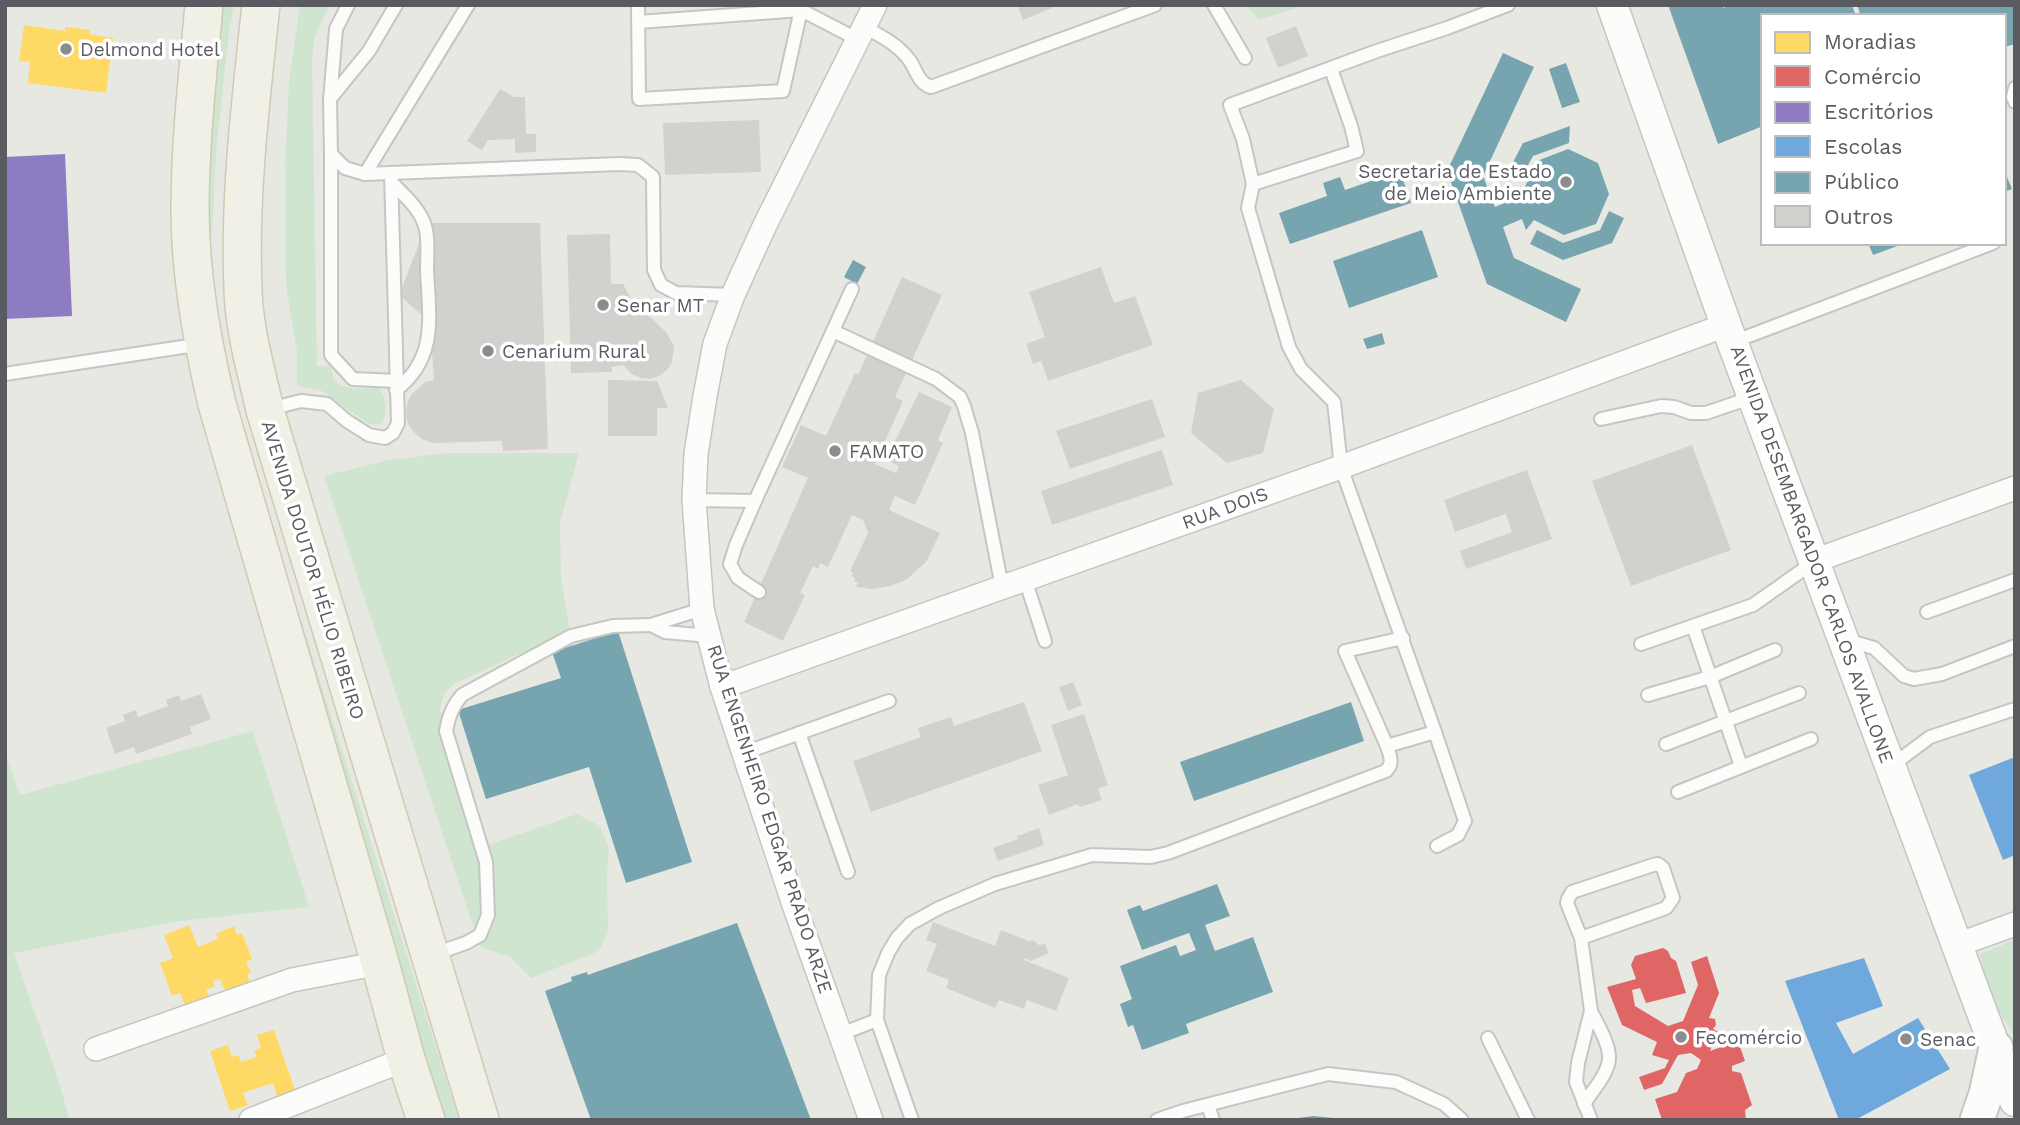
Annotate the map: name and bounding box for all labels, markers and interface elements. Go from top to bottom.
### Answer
legend [1761,14,2006,245]
text: Moradias [1824,29,1916,54]
place label: Delmond Hotel [80,38,220,61]
marker: Delmond Hotel [58,41,74,57]
text: Comércio [1824,64,1921,89]
text: Escritórios [1824,99,1934,124]
text: Escolas [1824,134,1902,159]
place label: Secretaria de Estado de Meio Ambiente [1358,160,1552,205]
text: Público [1824,169,1899,194]
marker: Secretaria de Estado de Meio Ambiente [1558,174,1574,190]
text: Outros [1824,204,1893,229]
place label: Senar MT [617,294,704,317]
marker: Senar MT [595,297,611,313]
place label: Cenarium Rural [502,340,646,363]
street label: AVENIDA DESEMBARGADOR CARLOS AVALLONE [1725,342,1899,766]
marker: Cenarium Rural [480,343,496,359]
street label: AVENIDA DOUTOR HÉLIO RIBEIRO [256,418,370,722]
place label: FAMATO [849,440,924,463]
marker: FAMATO [827,443,843,459]
street label: RUA DOIS [1179,482,1271,534]
street label: RUA ENGENHEIRO EDGAR PRADO ARZE [703,642,837,996]
place label: Fecomércio [1695,1026,1802,1049]
place label: Senac [1920,1028,1976,1051]
marker: Fecomércio [1673,1029,1689,1045]
marker: Senac [1898,1031,1914,1047]

